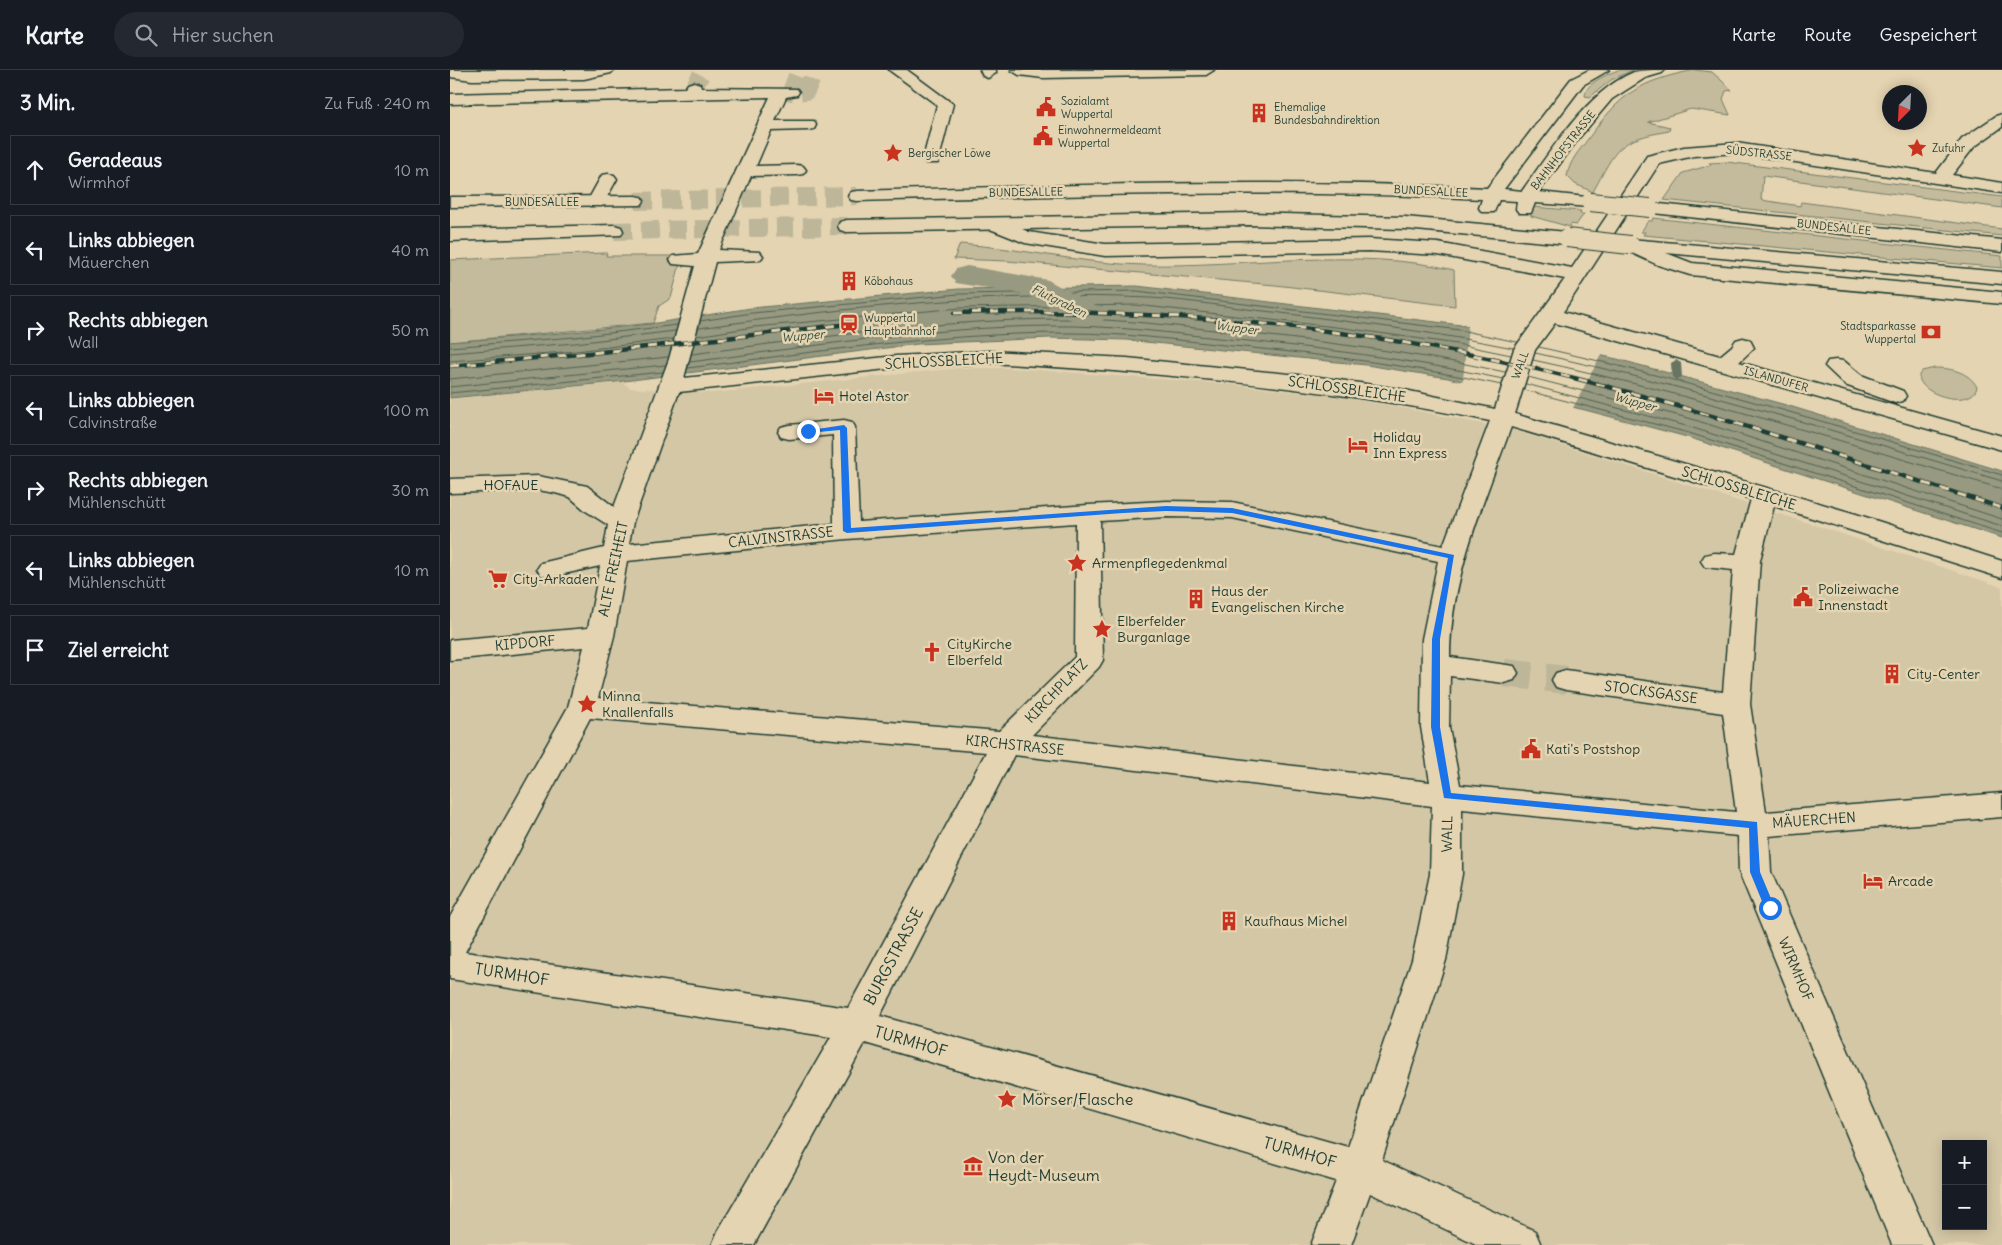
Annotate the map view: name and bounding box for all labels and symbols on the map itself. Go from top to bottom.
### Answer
north arrow [1882,85,1927,130]
place label: Sozialamt Wuppertal [1061,94,1113,121]
public building icon: Sozialamt Wuppertal [1035,96,1057,118]
place label: Ehemalige Bundesbahndirektion [1274,100,1380,127]
building icon: Ehemalige Bundesbahndirektion [1248,102,1270,124]
street label: BAHNHOFSTRASSE [1528,107,1598,193]
place label: Einwohnermeldeamt Wuppertal [1058,123,1161,150]
public building icon: Einwohnermeldeamt Wuppertal [1032,125,1054,147]
place icon: Zufuhr [1906,137,1928,159]
place label: Zufuhr [1932,141,1966,155]
place icon: Bergischer Löwe [882,142,904,164]
street label: SÜDSTRASSE [1725,142,1793,163]
place label: Bergischer Löwe [908,146,991,160]
street label: BUNDESALLEE [1393,182,1469,200]
street label: BUNDESALLEE [989,184,1063,200]
street label: BUNDESALLEE [505,195,579,209]
street label: BUNDESALLEE [1796,216,1872,238]
building icon: Köbohaus [838,270,860,292]
place label: Köbohaus [864,274,913,288]
water label: Flutgraben [1029,281,1090,321]
place label: Wuppertal Hauptbahnhof [864,311,936,338]
station icon: Wuppertal Hauptbahnhof [838,313,860,335]
water label: Wupper [1215,317,1261,338]
place label: Stadtsparkasse Wuppertal [1840,319,1916,346]
bank icon: Stadtsparkasse Wuppertal [1920,321,1942,343]
water label: Wupper [781,326,827,345]
street label: SCHLOSSBLEICHE [884,349,1004,373]
street label: WALL [1509,349,1532,381]
street label: ISLANDUFER [1742,363,1810,395]
street label: SCHLOSSBLEICHE [1287,372,1407,406]
hotel icon: Hotel Astor [813,385,835,407]
place label: Hotel Astor [839,387,909,405]
water label: Wupper [1613,388,1660,415]
route end [797,420,820,443]
place label: Holiday Inn Express [1373,428,1447,462]
hotel icon: Holiday Inn Express [1347,434,1369,456]
street label: SCHLOSSBLEICHE [1680,462,1798,514]
street label: HOFAUE [483,476,539,494]
street label: ALTE FREIHEIT [594,520,632,618]
street label: CALVINSTRASSE [727,523,835,551]
place icon: Armenpflegedenkmal [1066,552,1088,574]
place label: Armenpflegedenkmal [1092,554,1228,572]
supermarket icon: City-Arkaden [487,568,509,590]
place label: City-Arkaden [513,570,597,588]
place label: Polizeiwache Innenstadt [1818,580,1899,614]
place label: Haus der Evangelischen Kirche [1211,582,1344,616]
public building icon: Polizeiwache Innenstadt [1792,586,1814,608]
building icon: Haus der Evangelischen Kirche [1185,588,1207,610]
place label: Elberfelder Burganlage [1117,612,1190,646]
place icon: Elberfelder Burganlage [1091,618,1113,640]
street label: KIPDORF [494,631,556,655]
place label: CityKirche Elberfeld [947,635,1012,669]
church icon: CityKirche Elberfeld [921,641,943,663]
street label: KIRCHPLATZ [1021,655,1091,727]
building icon: City-Center [1881,663,1903,685]
place label: City-Center [1907,665,1980,683]
street label: STOCKSGASSE [1603,677,1699,707]
place label: Minna Knallenfalls [602,687,674,721]
place icon: Minna Knallenfalls [576,693,598,715]
street label: KIRCHSTRASSE [965,731,1065,759]
public building icon: Kati's Postshop [1520,738,1542,760]
place label: Kati's Postshop [1546,740,1640,758]
street label: MÄUERCHEN [1771,808,1857,832]
street label: WALL [1438,815,1456,852]
hotel icon: Arcade [1862,870,1884,892]
place label: Arcade [1888,872,1933,890]
route start [1759,897,1782,920]
street label: BURGSTRASSE [859,904,927,1008]
building icon: Kaufhaus Michel [1218,910,1240,932]
place label: Kaufhaus Michel [1244,912,1347,930]
street label: WIRMHOF [1774,934,1818,1004]
street label: TURMHOF [473,958,551,990]
street label: TURMHOF [872,1021,950,1061]
place icon: Mörser/Flasche [996,1088,1018,1110]
place label: Mörser/Flasche [1022,1089,1133,1109]
street label: TURMHOF [1261,1132,1339,1172]
place label: Von der Heydt-Museum [988,1147,1100,1185]
museum icon: Von der Heydt-Museum [962,1155,984,1177]

